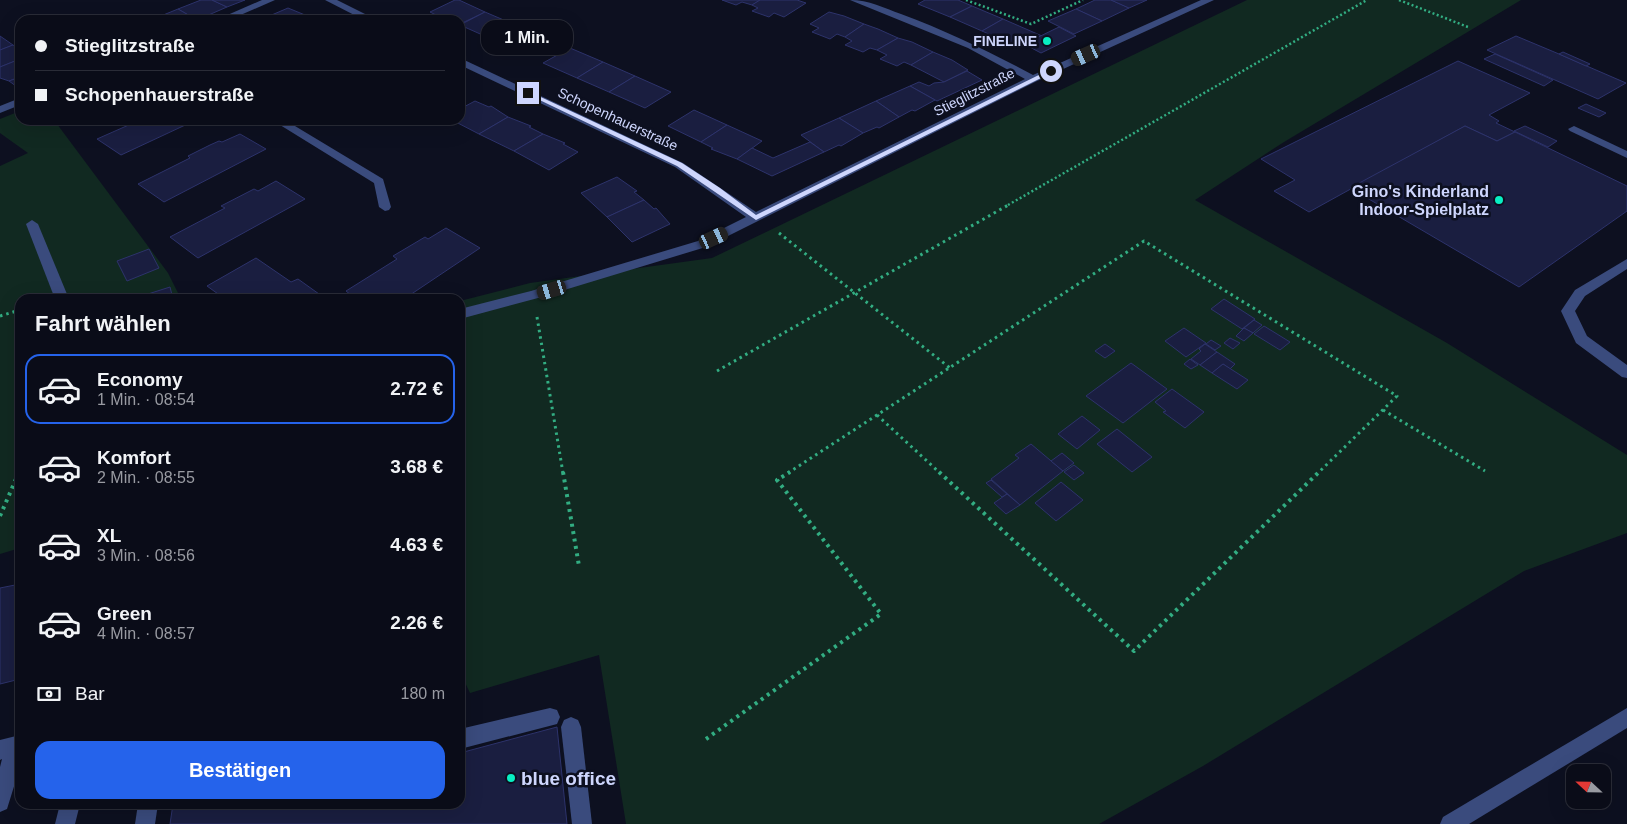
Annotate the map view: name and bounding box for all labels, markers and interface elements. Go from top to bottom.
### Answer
callout: 1 Min. [482,21,574,56]
text: 1 Min. [504,29,550,46]
place label: FINELINE [973,33,1037,49]
text: Stieglitzstraße [65,35,195,56]
marker: FINELINE [1041,35,1053,47]
car [1069,42,1102,68]
route start [1040,60,1062,82]
street label: Stieglitzstraße [931,65,1017,119]
route end [517,82,539,104]
text: Schopenhauerstraße [65,84,254,105]
street label: Schopenhauerstraße [555,84,681,154]
place label: Gino's Kinderland Indoor-Spielplatz [1352,183,1489,218]
marker: Gino's Kinderland Indoor-Spielplatz [1493,194,1505,206]
car [697,225,730,251]
car [535,278,568,302]
text: Fahrt wählen [35,311,171,336]
icon: car [37,367,82,412]
text: Economy [97,369,183,390]
text: 2.72 € [390,378,443,399]
text: 1 Min. · 08:54 [97,391,195,408]
icon: car [37,445,82,490]
text: Komfort [97,447,171,468]
text: 3.68 € [390,456,443,477]
text: 2 Min. · 08:55 [97,469,195,486]
icon: car [37,523,82,568]
text: XL [97,525,121,546]
text: 4.63 € [390,534,443,555]
text: 3 Min. · 08:56 [97,547,195,564]
icon: car [37,601,82,646]
text: Green [97,603,152,624]
text: 2.26 € [390,612,443,633]
text: 4 Min. · 08:57 [97,625,195,642]
icon: cash [35,680,63,708]
text: Bar [75,683,105,704]
text: 180 m [401,685,445,702]
button: Bestätigen [35,741,445,799]
north arrow [1566,764,1611,809]
map controls [1566,764,1611,809]
place label: blue office [521,768,616,789]
marker: blue office [505,772,517,784]

